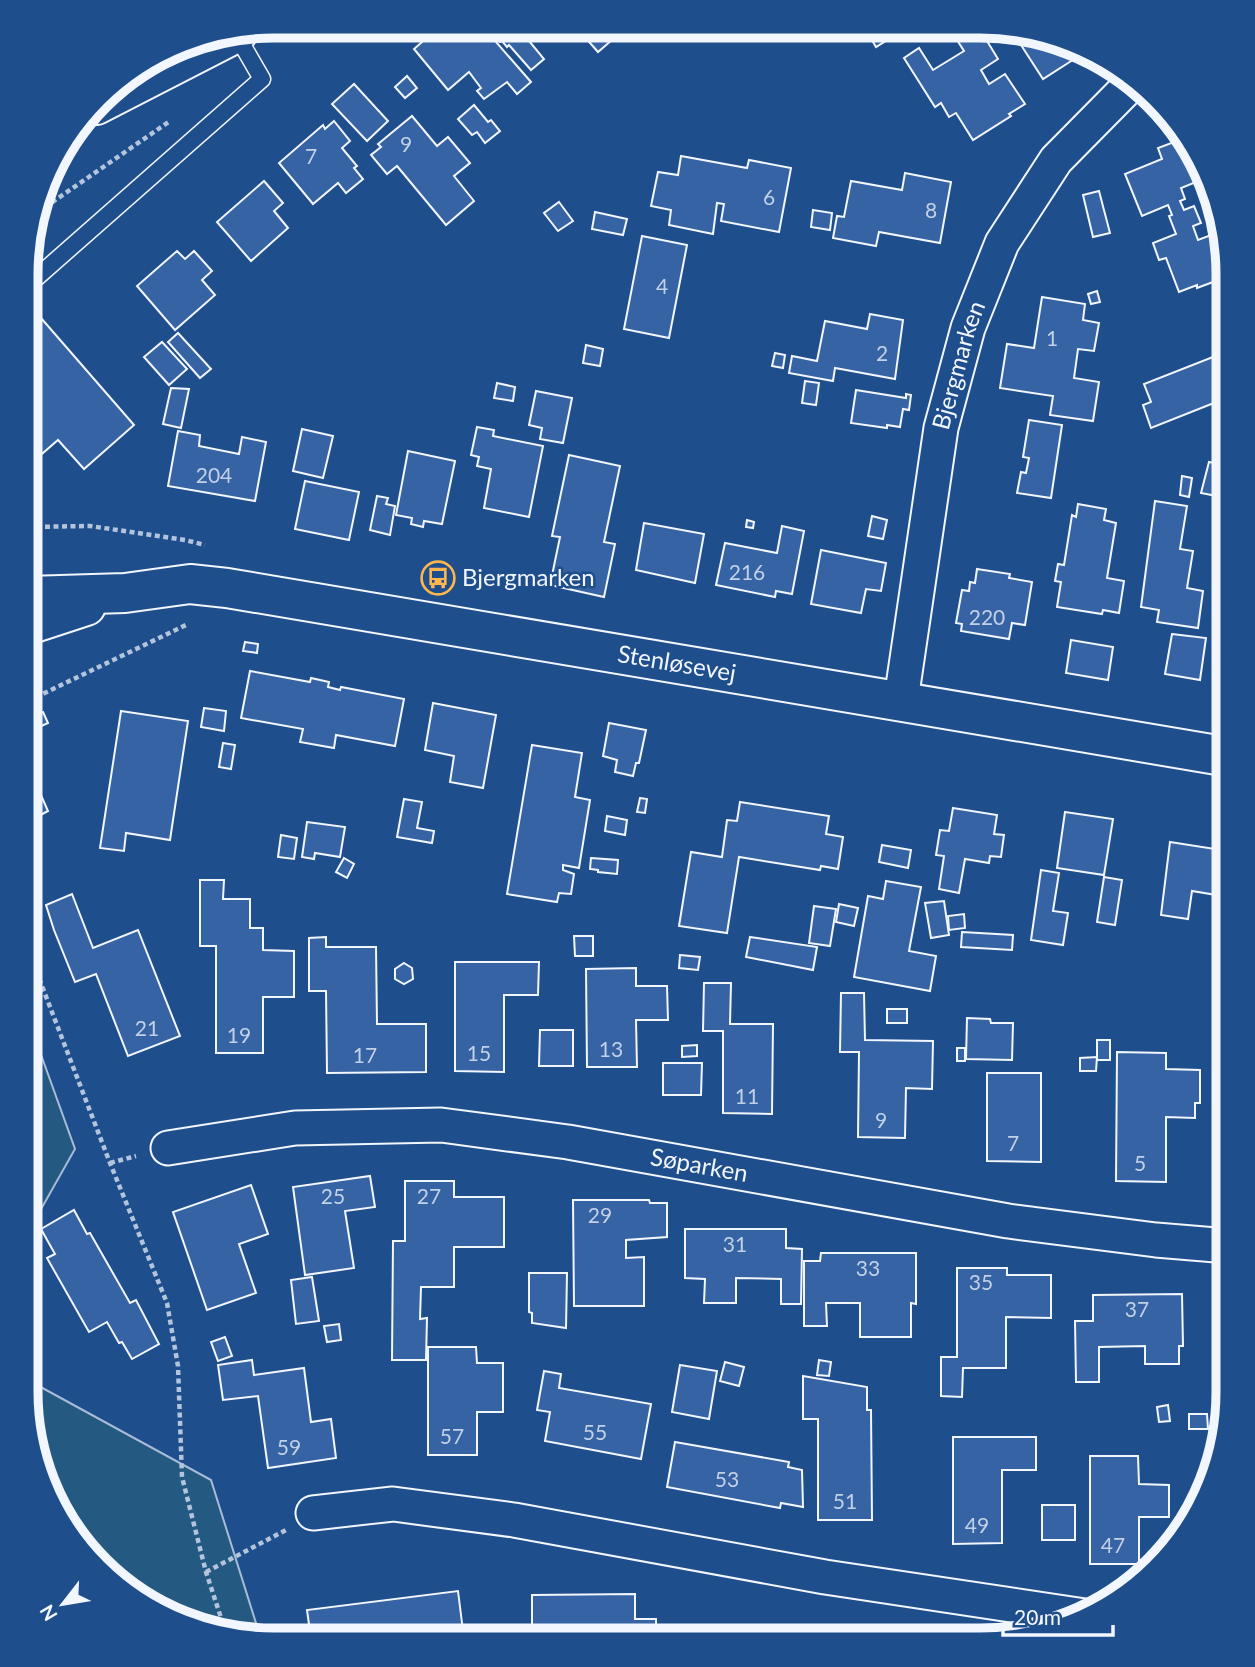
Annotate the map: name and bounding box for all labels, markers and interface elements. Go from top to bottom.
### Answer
house number: 9 [400,131,412,156]
house number: 7 [305,143,317,168]
house number: 6 [763,184,775,209]
house number: 8 [925,197,937,222]
house number: 4 [656,273,668,298]
street label: Bjergmarken [925,296,990,433]
house number: 1 [1046,325,1058,350]
house number: 2 [876,340,888,365]
house number: 204 [196,462,232,487]
bus stop icon: Bjergmarken [419,559,457,597]
house number: 216 [729,559,765,584]
place label: Bjergmarken [462,562,595,591]
house number: 220 [969,604,1005,629]
street label: Stenløsevej [616,638,738,687]
house number: 21 [135,1015,159,1040]
house number: 19 [227,1022,251,1047]
house number: 13 [599,1036,623,1061]
house number: 15 [467,1040,491,1065]
house number: 17 [353,1042,377,1067]
house number: 11 [735,1083,759,1108]
house number: 9 [875,1107,887,1132]
house number: 7 [1007,1130,1019,1155]
street label: Søparken [648,1141,750,1187]
house number: 5 [1134,1150,1146,1175]
house number: 25 [321,1183,345,1208]
house number: 27 [417,1183,441,1208]
house number: 29 [588,1202,612,1227]
house number: 31 [723,1231,747,1256]
house number: 33 [856,1255,880,1280]
house number: 35 [969,1269,993,1294]
house number: 37 [1125,1296,1149,1321]
house number: 55 [583,1419,607,1444]
house number: 57 [440,1423,464,1448]
house number: 59 [277,1434,301,1459]
house number: 53 [715,1466,739,1491]
house number: 51 [833,1488,857,1513]
house number: 49 [965,1512,989,1537]
house number: 47 [1101,1532,1125,1557]
north arrow [28,1569,98,1639]
scale bar [1003,1594,1113,1638]
text: N [34,1601,62,1625]
text: 20 m [1014,1604,1061,1629]

